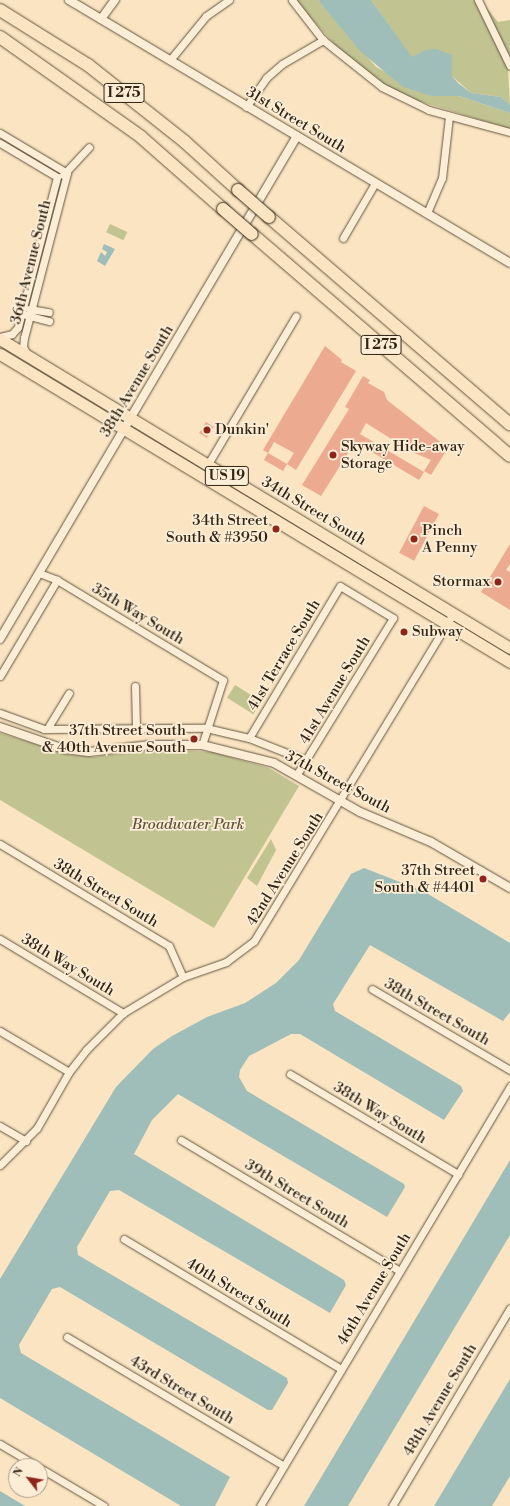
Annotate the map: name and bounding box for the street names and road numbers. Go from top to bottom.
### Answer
road number: I 275 [103,81,145,105]
street label: 31st Street South [243,83,349,157]
street label: 36th Avenue South [7,198,55,326]
street label: 38th Avenue South [96,322,178,440]
road number: I 275 [360,333,402,357]
road number: US 19 [204,464,250,488]
street label: 34th Street South [258,473,370,549]
street label: 35th Way South [89,579,187,649]
street label: 41st Terrace South [244,596,324,714]
street label: 41st Avenue South [296,633,374,747]
street label: 37th Street South [282,747,394,817]
street label: 42nd Avenue South [243,809,327,929]
street label: 38th Street South [50,855,162,931]
street label: 38th Way South [18,930,118,1000]
street label: 38th Street South [381,974,493,1050]
street label: 38th Way South [330,1078,430,1148]
street label: 39th Street South [241,1156,353,1232]
street label: 46th Avenue South [333,1229,415,1349]
street label: 40th Street South [183,1254,295,1332]
street label: 48th Avenue South [399,1340,481,1460]
street label: 43rd Street South [126,1352,238,1428]

